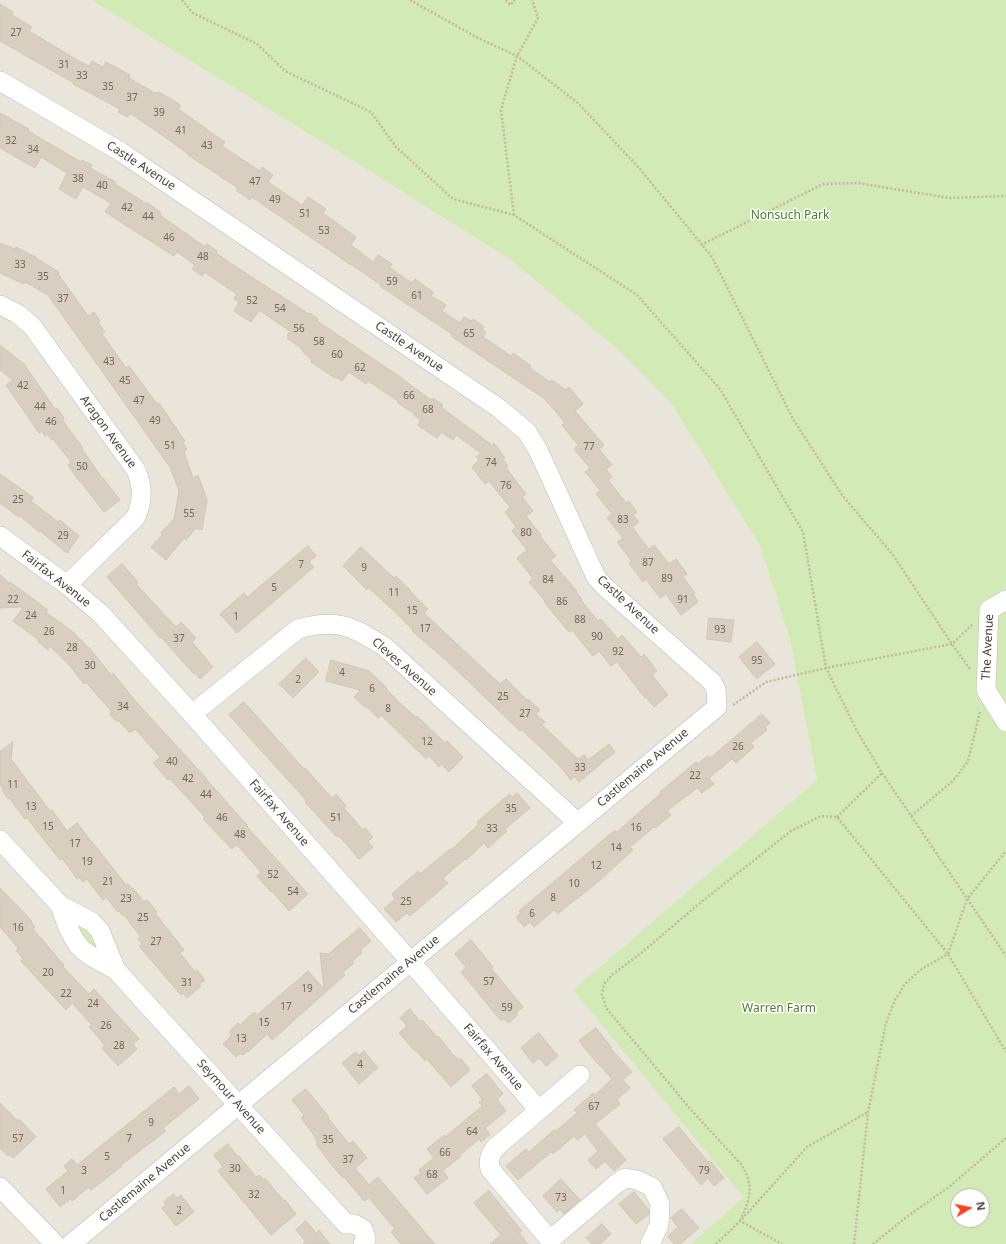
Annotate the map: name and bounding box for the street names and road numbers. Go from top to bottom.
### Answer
street label: Castle Avenue [104,138,178,194]
street label: Castle Avenue [372,319,446,375]
street label: Aragon Avenue [77,393,139,471]
street label: Fairfax Avenue [19,548,93,610]
street label: Castle Avenue [594,573,662,637]
street label: The Avenue [979,614,997,680]
street label: Cleves Avenue [369,635,439,699]
street label: Castlemaine Avenue [594,726,692,810]
street label: Fairfax Avenue [246,777,312,849]
street label: Castlemaine Avenue [345,933,443,1017]
street label: Fairfax Avenue [460,1021,526,1093]
street label: Seymour Avenue [194,1057,268,1137]
street label: Castlemaine Avenue [96,1141,194,1225]

